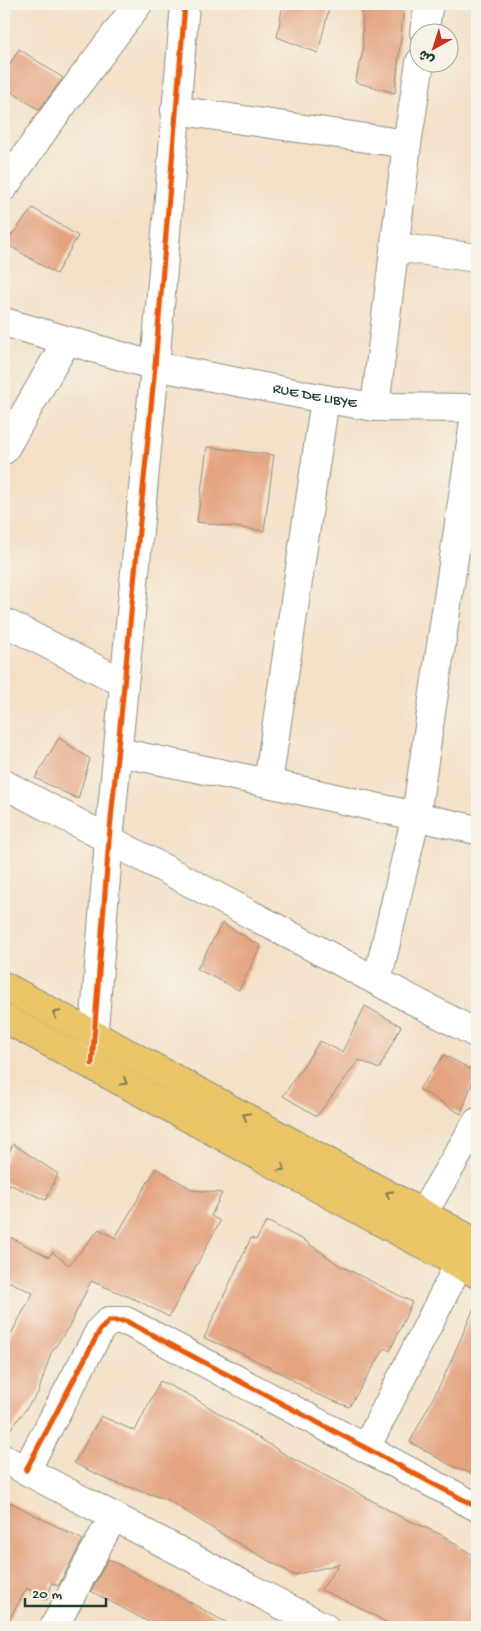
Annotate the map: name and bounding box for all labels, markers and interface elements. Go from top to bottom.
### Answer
north arrow [408,22,458,72]
text: ش [416,45,439,68]
street label: RUE DE LIBYE [271,380,359,413]
one-way arrow [53,1010,62,1020]
one-way arrow [119,1076,128,1086]
one-way arrow [242,1113,251,1123]
one-way arrow [276,1162,285,1172]
one-way arrow [385,1190,394,1200]
scale bar [25,1576,106,1608]
text: 20 m [32,1586,62,1604]

